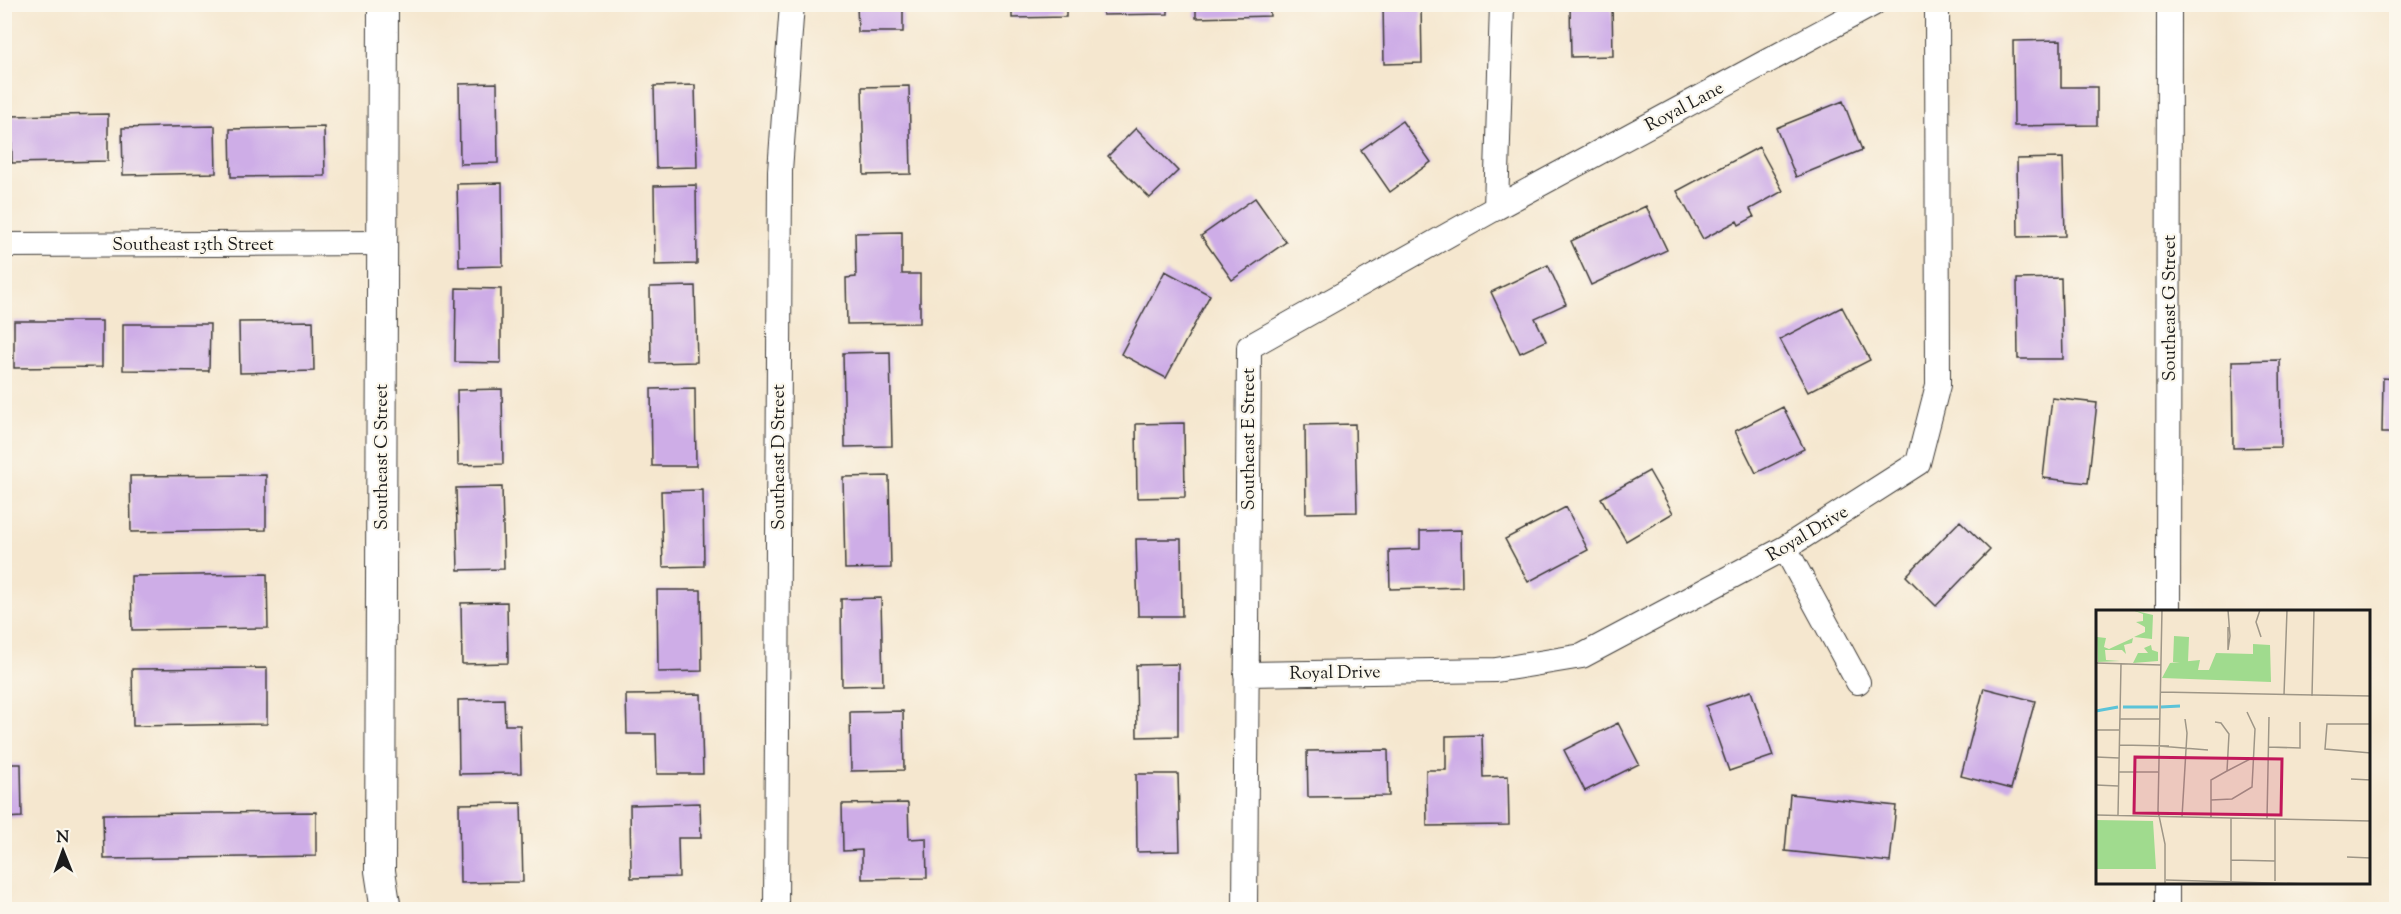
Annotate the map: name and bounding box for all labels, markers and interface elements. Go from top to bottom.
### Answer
street label: Royal Lane [1641,76,1729,139]
street label: Southeast 13th Street [112,233,274,259]
street label: Southeast G Street [2158,235,2184,381]
street label: Southeast E Street [1237,368,1263,510]
street label: Southeast C Street [370,384,396,530]
street label: Southeast D Street [767,384,793,530]
street label: Royal Drive [1762,500,1854,569]
inset map [2096,610,2371,884]
street label: Royal Drive [1289,660,1381,688]
north arrow [33,821,93,881]
text: N [56,827,70,850]

